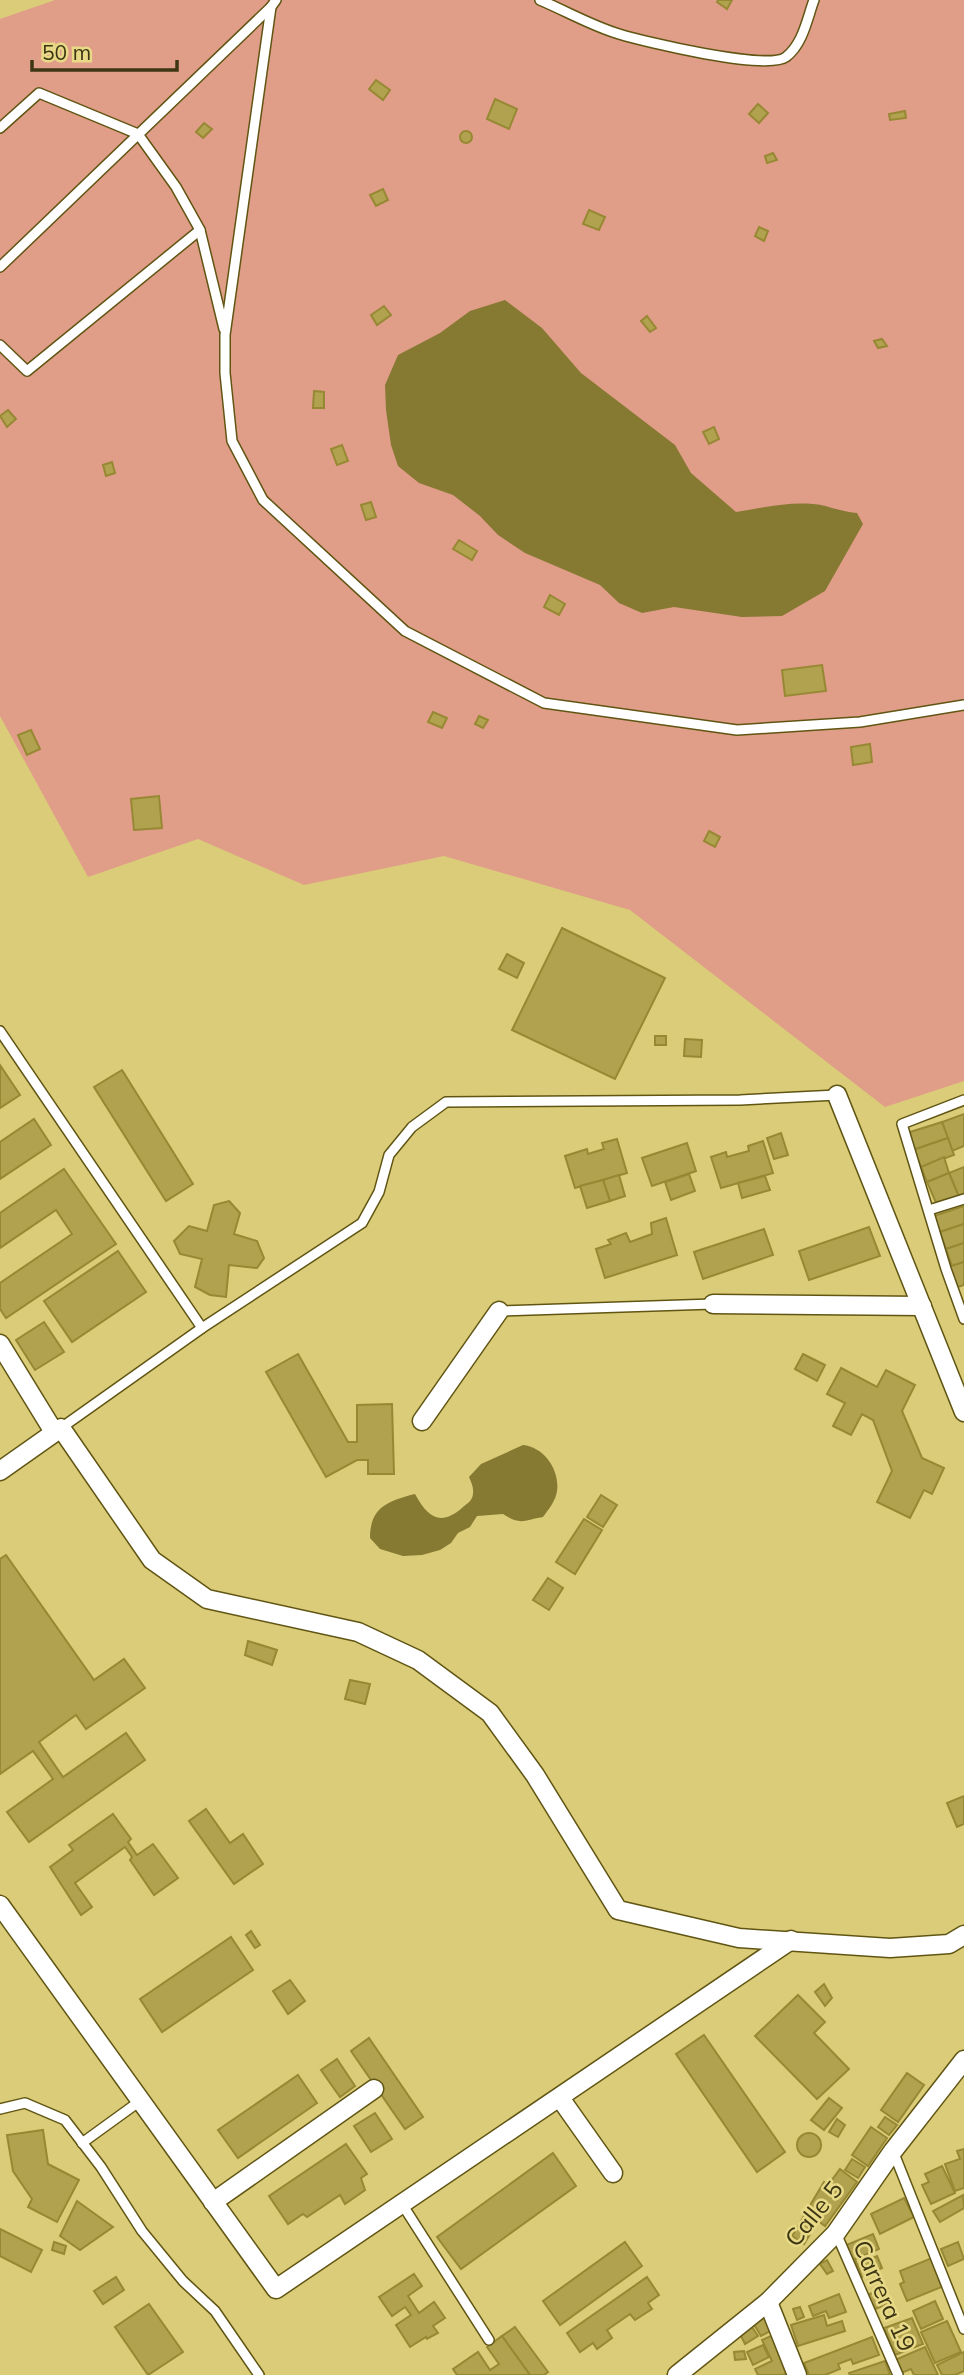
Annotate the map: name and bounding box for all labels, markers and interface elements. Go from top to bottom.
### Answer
scale bar [32,28,177,72]
text: 50 m [42,39,91,65]
street label: Calle 5 [778,2175,849,2252]
street label: Carrera 19 [847,2235,923,2356]

